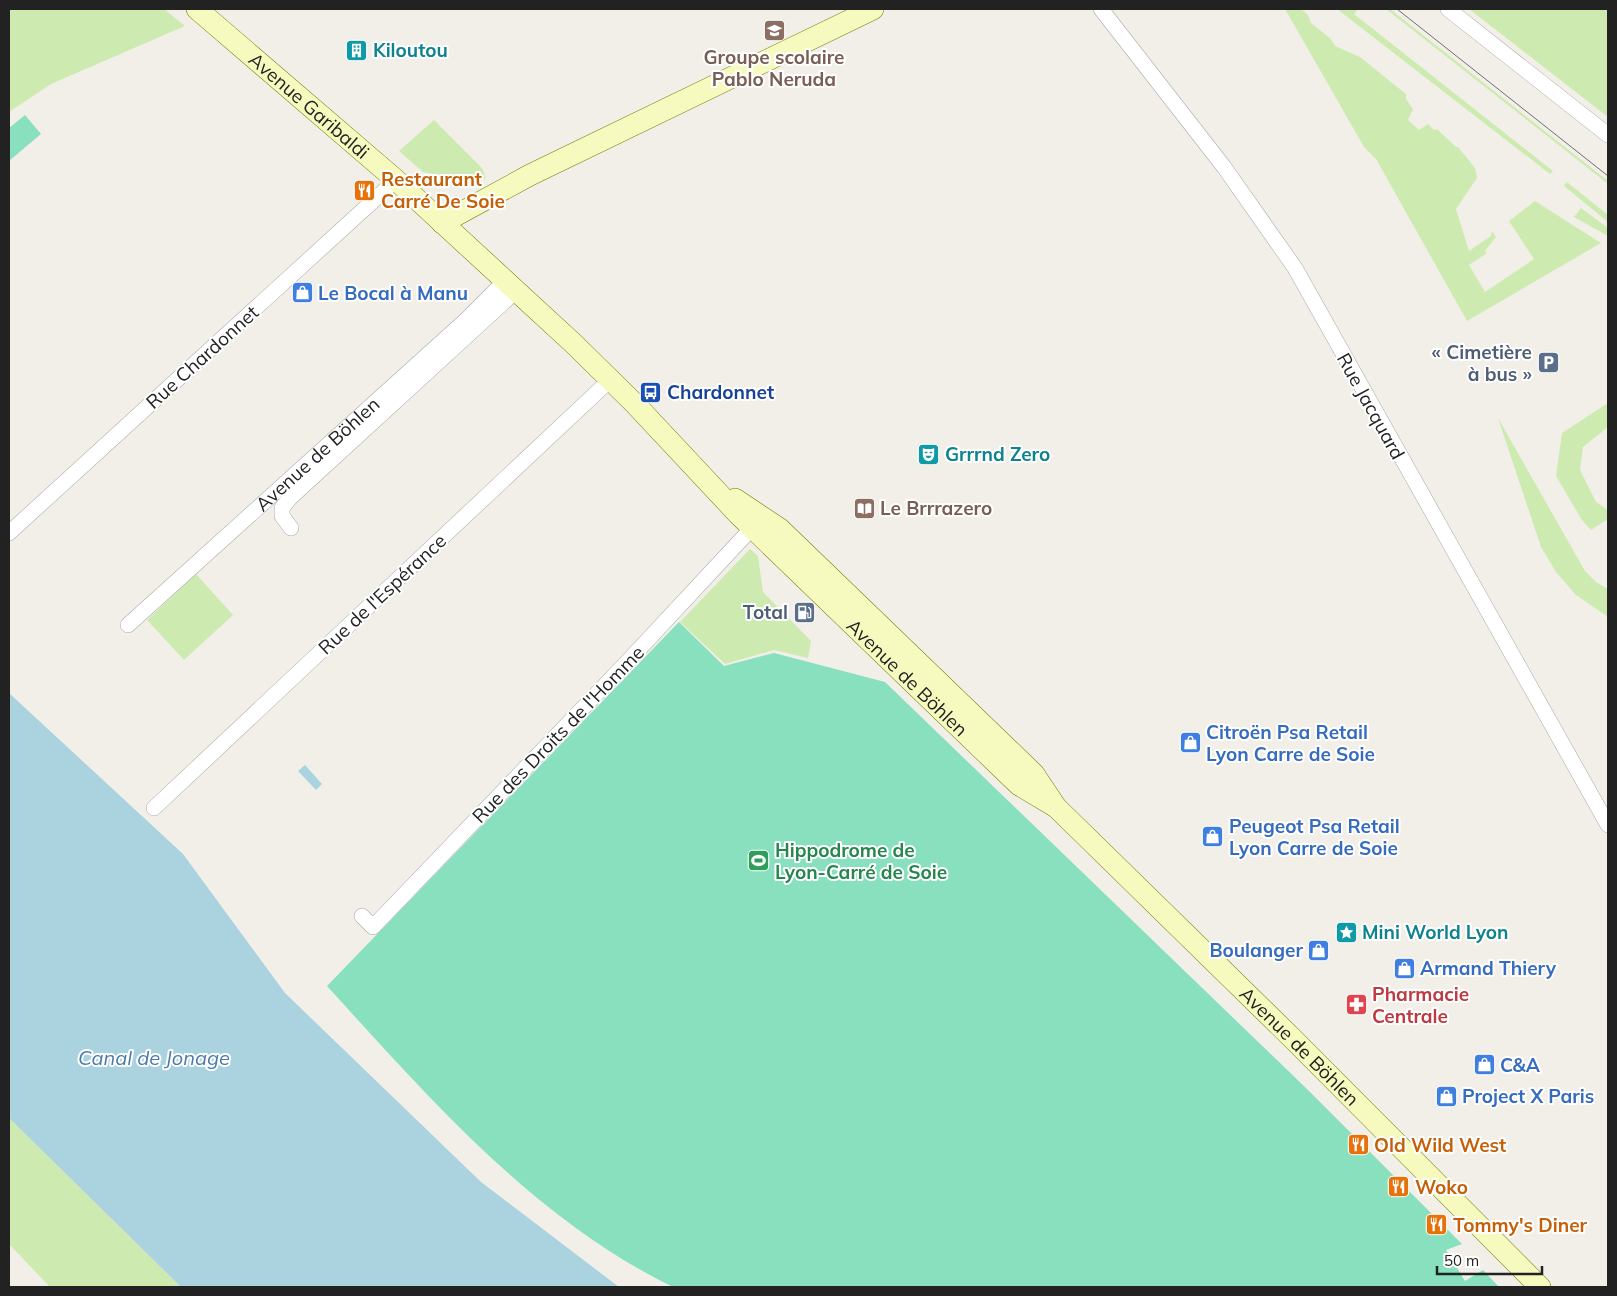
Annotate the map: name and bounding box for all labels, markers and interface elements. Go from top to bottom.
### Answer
school or university icon: Groupe scolaire Pablo Neruda [762,19,786,43]
building icon: Kiloutou [345,38,369,62]
place label: Kiloutou [373,38,448,62]
place label: Groupe scolaire Pablo Neruda [704,45,844,91]
street label: Avenue Garibaldi [244,47,374,164]
place label: Restaurant Carré De Soie [381,167,505,213]
restaurant icon: Restaurant Carré De Soie [353,178,377,202]
shop icon: Le Bocal à Manu [290,281,314,305]
place label: Le Bocal à Manu [318,281,468,305]
street label: Rue Chardonnet [141,300,263,414]
place label: « Cimetière à bus » [1432,340,1532,386]
street label: Rue Jacquard [1332,348,1410,464]
parking icon: « Cimetière à bus » [1536,351,1560,375]
bus stop icon: Chardonnet [639,380,663,404]
place label: Chardonnet [667,380,774,404]
street label: Avenue de Böhlen [250,392,384,516]
theatre icon: Grrrnd Zero [917,442,941,466]
place label: Grrrnd Zero [945,442,1050,466]
library icon: Le Brrrazero [852,496,876,520]
place label: Le Brrrazero [880,496,992,520]
street label: Rue de l'Espérance [313,529,451,659]
place label: Total [743,600,788,624]
fuel station icon: Total [792,600,816,624]
street label: Avenue de Böhlen [842,614,973,741]
street label: Rue des Droits de l'Homme [467,640,649,828]
place label: Citroën Psa Retail Lyon Carre de Soie [1206,720,1375,766]
shop icon: Citroën Psa Retail Lyon Carre de Soie [1178,731,1202,755]
place label: Peugeot Psa Retail Lyon Carre de Soie [1229,814,1400,860]
shop icon: Peugeot Psa Retail Lyon Carre de Soie [1201,825,1225,849]
place label: Hippodrome de Lyon-Carré de Soie [775,838,947,884]
sports icon: Hippodrome de Lyon-Carré de Soie [747,849,771,873]
place icon: Mini World Lyon [1334,920,1358,944]
place label: Mini World Lyon [1362,920,1509,944]
place label: Boulanger [1209,938,1304,962]
shop icon: Boulanger [1307,938,1331,962]
shop icon: Armand Thiery [1392,956,1416,980]
place label: Armand Thiery [1420,956,1557,980]
street label: Avenue de Böhlen [1235,982,1364,1111]
place label: Pharmacie Centrale [1372,982,1469,1028]
pharmacy icon: Pharmacie Centrale [1344,993,1368,1017]
water label: Canal de Jonage [78,1045,230,1070]
shop icon: C&A [1472,1053,1496,1077]
place label: C&A [1500,1053,1541,1077]
shop icon: Project X Paris [1434,1084,1458,1108]
place label: Project X Paris [1462,1084,1594,1108]
restaurant icon: Old Wild West [1346,1133,1370,1157]
place label: Old Wild West [1374,1133,1506,1157]
restaurant icon: Woko [1387,1175,1411,1199]
place label: Woko [1415,1175,1468,1199]
restaurant icon: Tommy's Diner [1425,1213,1449,1237]
place label: Tommy's Diner [1453,1213,1588,1237]
scale bar [1437,1244,1542,1276]
text: 50 m [1444,1251,1479,1270]

